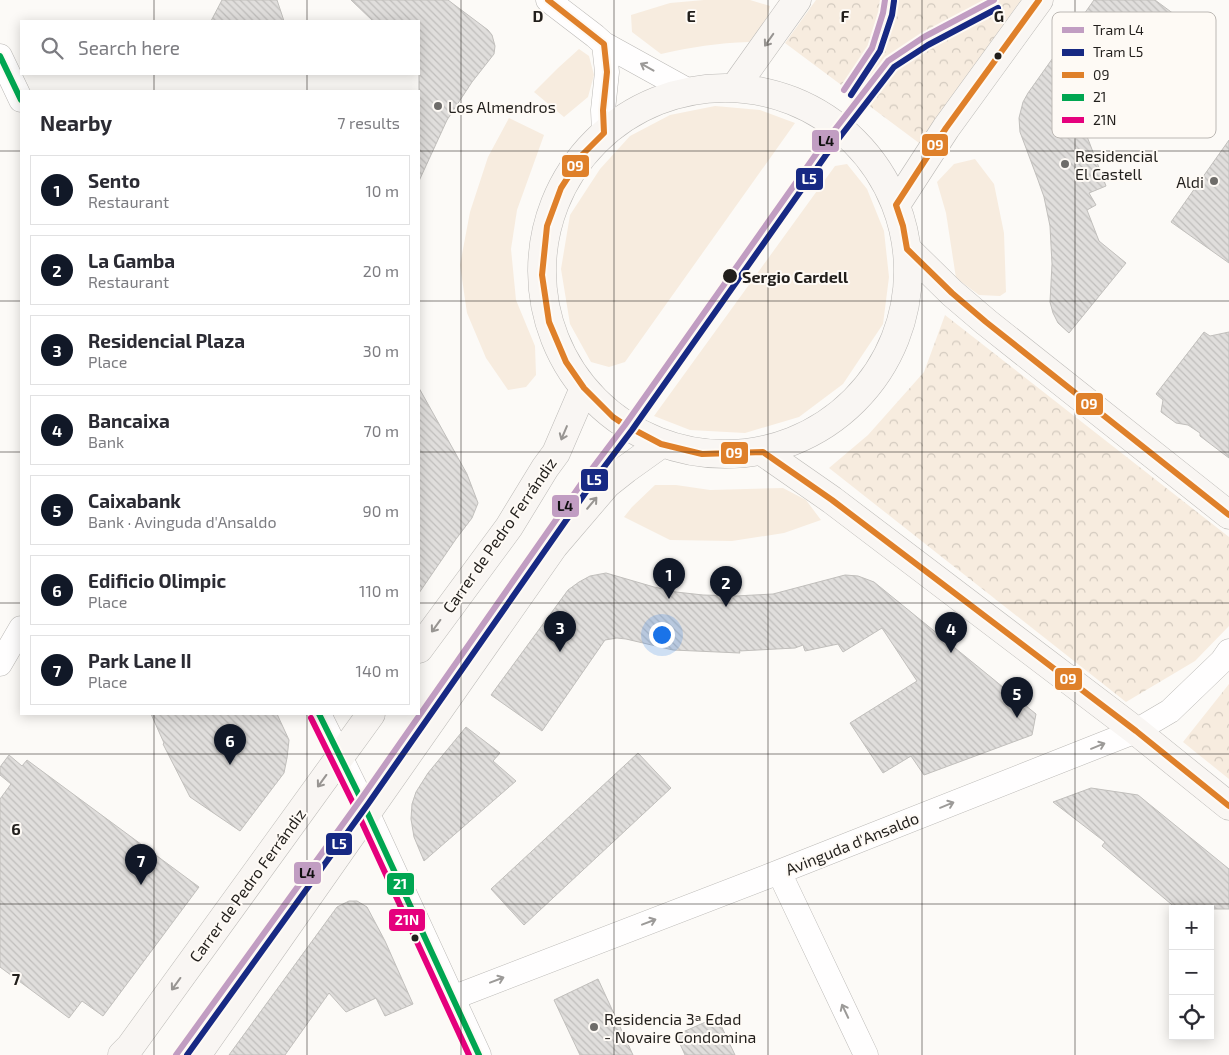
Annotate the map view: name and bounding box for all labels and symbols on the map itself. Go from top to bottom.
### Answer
text: D [533,6,544,25]
text: E [686,6,696,25]
text: F [841,6,850,25]
text: G [994,6,1004,25]
legend [1052,12,1216,138]
text: Tram L4 [1093,21,1144,38]
one-way arrow [764,33,774,47]
text: Tram L5 [1093,43,1143,60]
unlabelled marker [993,51,1003,61]
one-way arrow [640,62,655,71]
text: 09 [1093,66,1109,83]
text: 21 [1093,88,1106,105]
place label: Los Almendros [448,97,556,116]
marker: Los Almendros [432,100,444,112]
text: 21N [1093,111,1116,128]
line badge: L4 [811,129,840,153]
text: L4 [818,132,834,149]
line badge: 09 [921,133,949,157]
text: 09 [926,136,944,153]
place label: Residencial El Castell [1075,146,1158,183]
line badge: 09 [561,154,590,178]
text: 09 [566,157,584,174]
marker: Residencial El Castell [1059,158,1071,170]
line badge: L5 [795,167,824,191]
text: L5 [801,170,817,187]
place label: Aldi [1176,172,1204,191]
marker: Aldi [1208,175,1220,187]
marker: Sergio Cardell [721,267,739,285]
place label: Sergio Cardell [742,267,849,286]
line badge: 09 [1075,392,1104,416]
text: 09 [1080,395,1098,412]
one-way arrow [559,425,569,440]
line badge: 09 [720,441,749,465]
text: 09 [725,444,743,461]
street label: Carrer de Pedro Ferrándiz [438,454,560,616]
line badge: L5 [580,468,609,492]
text: L5 [586,471,602,488]
line badge: L4 [551,494,580,518]
text: L4 [557,497,573,514]
one-way arrow [586,497,597,510]
pin: 1 [653,558,685,599]
pin: 2 [710,566,742,607]
pin: 3 [544,611,576,652]
pin: 4 [935,612,967,653]
one-way arrow [431,619,441,633]
your location [649,622,675,648]
line badge: 09 [1054,667,1083,691]
text: 09 [1059,670,1077,687]
pin: 5 [1001,677,1033,718]
pin: 6 [214,724,246,765]
one-way arrow [1090,740,1105,750]
one-way arrow [317,774,327,788]
one-way arrow [939,800,954,809]
street label: Carrer de Pedro Ferrándiz [185,804,309,966]
street label: Avinguda d'Ansaldo [783,808,921,878]
text: 6 [11,819,21,838]
line badge: L5 [325,832,353,856]
text: L5 [331,835,347,852]
pin: 7 [125,844,157,885]
line badge: L4 [293,861,322,885]
text: L4 [299,864,315,881]
line badge: 21 [386,872,415,896]
text: 21 [393,875,407,892]
line badge: 21N [388,908,426,932]
text: 21N [395,911,419,928]
one-way arrow [641,917,656,926]
unlabelled marker [410,933,420,943]
text: 7 [12,969,21,988]
one-way arrow [489,975,504,984]
one-way arrow [170,977,181,990]
one-way arrow [839,1004,849,1019]
place label: Residencia 3ª Edad - Novaire Condomina [604,1009,756,1046]
marker: Residencia 3ª Edad - Novaire Condomina [588,1021,600,1033]

